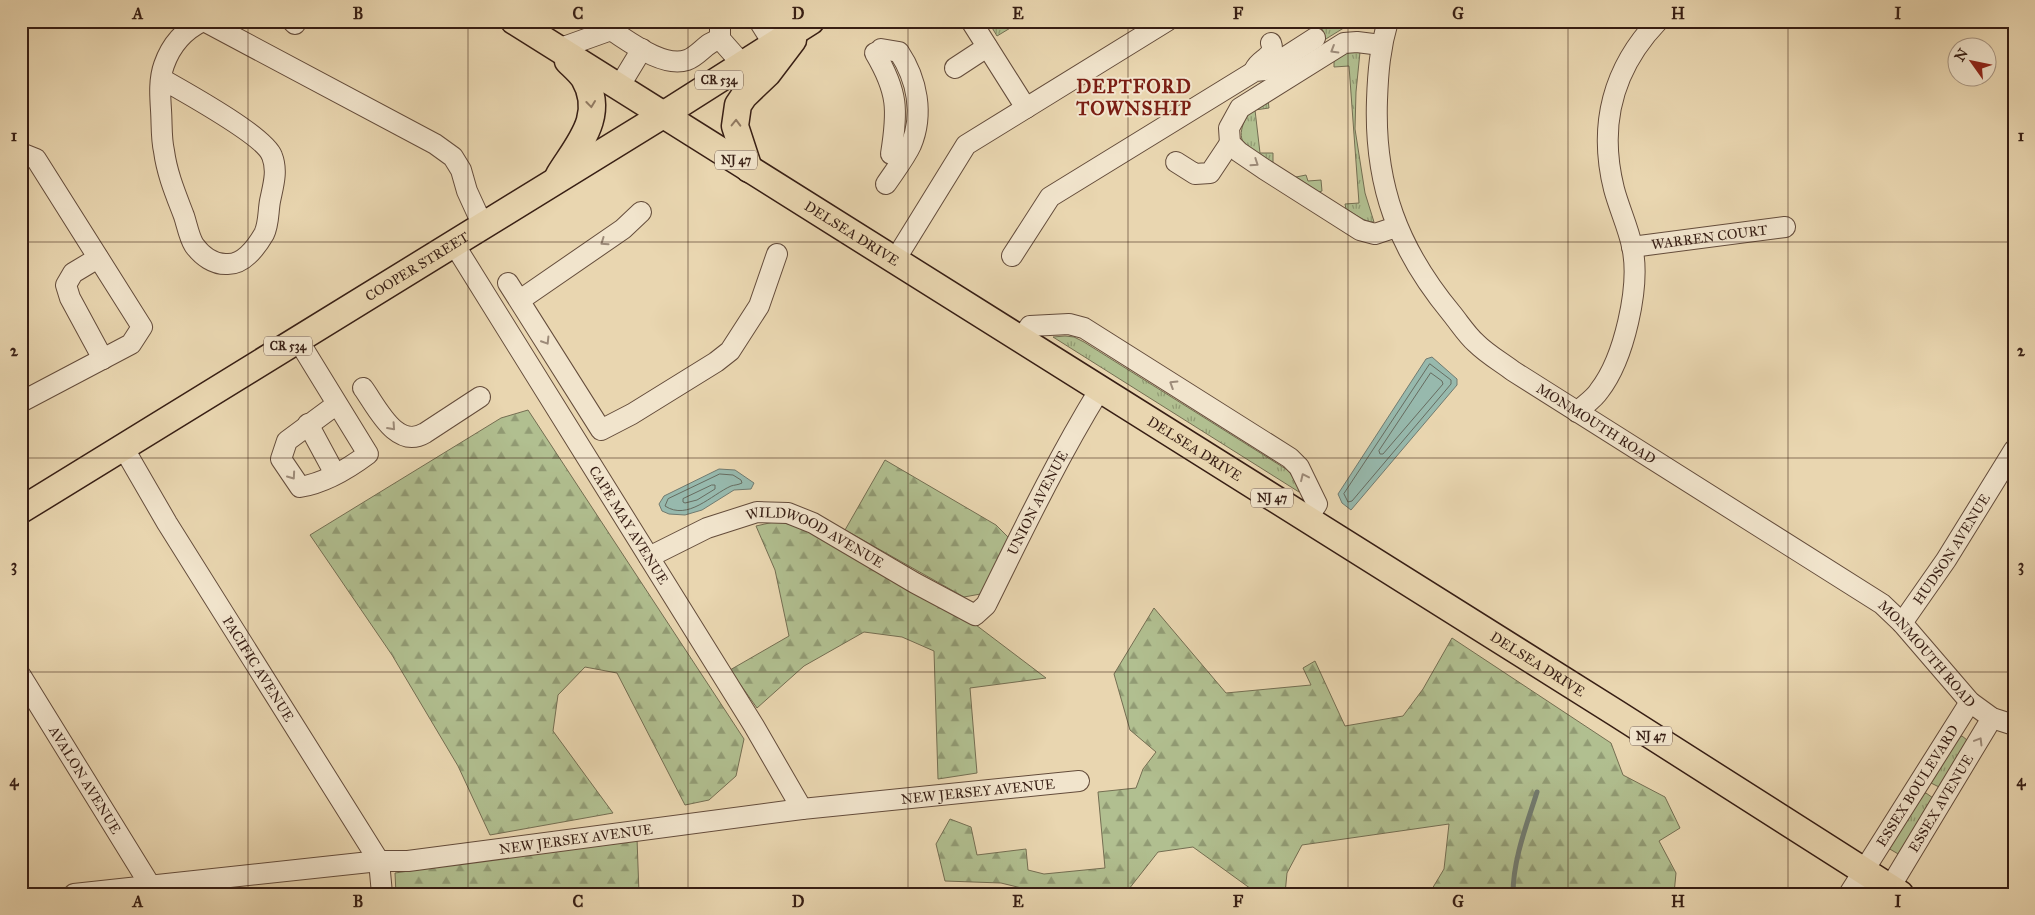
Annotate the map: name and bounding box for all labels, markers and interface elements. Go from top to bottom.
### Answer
text: A [132,4,144,23]
text: B [353,4,363,23]
text: C [573,4,584,23]
text: D [792,4,805,23]
text: E [1012,4,1024,23]
text: F [1233,4,1244,23]
text: G [1452,4,1464,23]
text: H [1671,4,1685,23]
text: I [1895,4,1902,23]
north arrow [1948,38,1998,88]
one-way arrow [1331,43,1340,53]
text: N [1951,45,1972,65]
road number: CR 534 [695,70,743,90]
district label: DEPTFORD TOWNSHIP [1075,75,1192,120]
one-way arrow [586,99,596,108]
one-way arrow [731,118,741,126]
text: 1 [11,126,18,145]
text: 1 [2018,126,2025,145]
road number: NJ 47 [715,150,757,170]
one-way arrow [1249,157,1258,166]
street label: DELSEA DRIVE [801,197,902,269]
street label: WARREN COURT [1650,221,1769,253]
street label: COOPER STREET [362,228,472,305]
one-way arrow [600,236,609,245]
road number: CR 534 [264,336,312,356]
one-way arrow [539,336,549,345]
text: 2 [10,341,19,360]
text: 2 [2017,341,2026,360]
street label: MONMOUTH ROAD [1533,380,1659,467]
one-way arrow [1169,381,1178,391]
street label: DELSEA DRIVE [1144,413,1245,485]
one-way arrow [387,421,396,430]
street label: UNION AVENUE [1004,447,1071,558]
street label: CAPE MAY AVENUE [586,463,672,587]
one-way arrow [286,470,295,479]
one-way arrow [1300,473,1310,482]
road number: NJ 47 [1251,488,1293,508]
street label: HUDSON AVENUE [1909,490,1993,608]
street label: WILDWOOD AVENUE [744,503,887,571]
text: 3 [11,556,17,576]
text: 3 [2018,556,2024,576]
street label: MONMOUTH ROAD [1875,597,1979,711]
street label: PACIFIC AVENUE [219,613,298,725]
street label: DELSEA DRIVE [1487,628,1588,700]
street label: AVALON AVENUE [45,722,125,837]
street label: ESSEX BOULEVARD [1873,722,1962,850]
road number: NJ 47 [1630,726,1672,746]
one-way arrow [1972,737,1982,746]
street label: ESSEX AVENUE [1905,751,1977,855]
text: 4 [10,771,20,791]
text: 4 [2017,771,2027,791]
street label: NEW JERSEY AVENUE [900,775,1056,807]
street label: NEW JERSEY AVENUE [498,820,654,857]
text: A [132,892,144,911]
text: B [353,892,363,911]
text: C [573,892,584,911]
text: D [792,892,805,911]
text: E [1012,892,1024,911]
text: F [1233,892,1244,911]
text: G [1452,892,1464,911]
text: H [1671,892,1685,911]
text: I [1895,892,1902,911]

